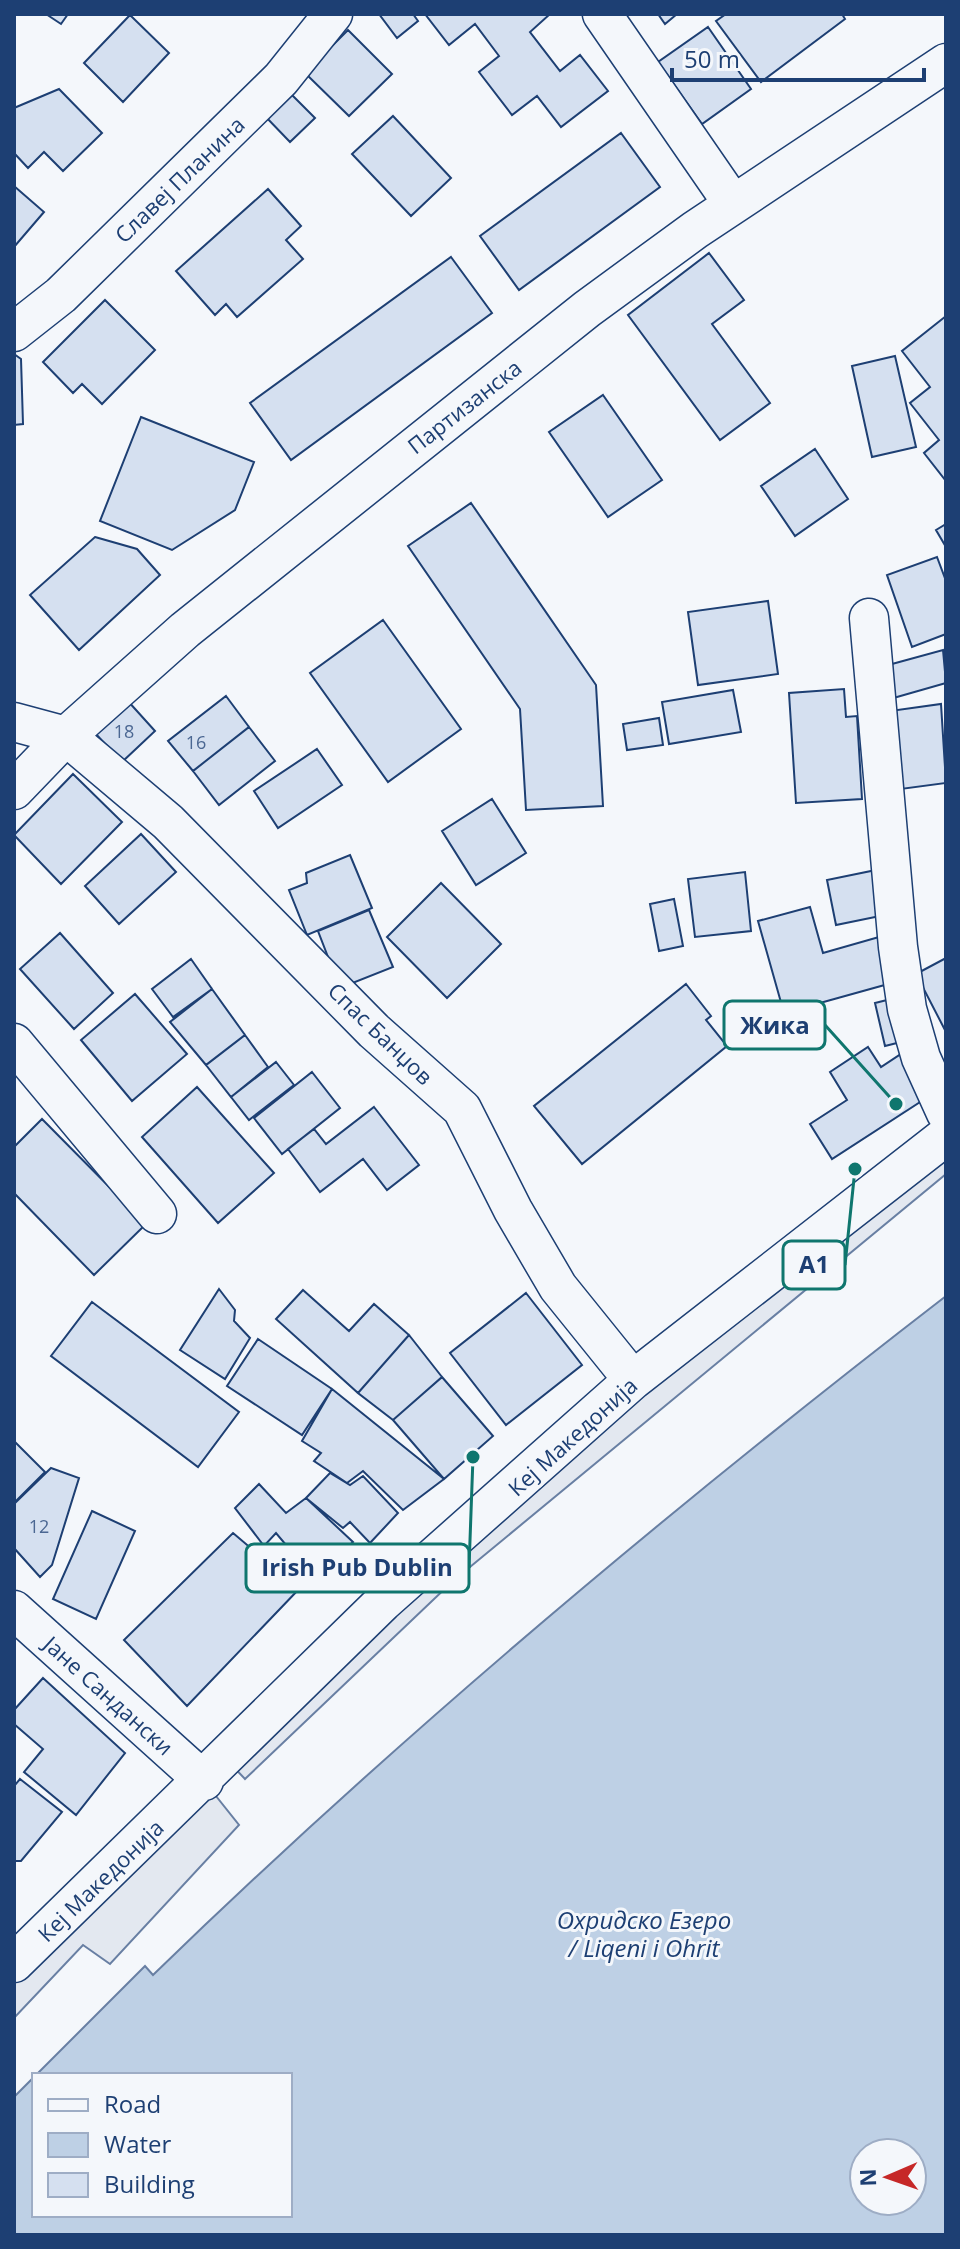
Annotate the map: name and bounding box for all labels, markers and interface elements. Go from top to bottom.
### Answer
scale bar [672,32,924,82]
text: 50 m [684,42,740,75]
street label: Славеј Планина [108,109,250,249]
street label: Партизанска [401,352,527,460]
house number: 18 [114,719,134,743]
house number: 16 [186,730,206,754]
street label: Спас Банџов [322,975,440,1091]
callout: Жика [724,1001,825,1049]
text: Жика [740,1008,810,1041]
callout: A1 [783,1241,845,1289]
text: A1 [799,1247,829,1280]
street label: Кеј Македонија [501,1370,643,1502]
house number: 12 [29,1514,49,1538]
callout: Irish Pub Dublin [246,1544,469,1592]
text: Irish Pub Dublin [261,1550,453,1583]
street label: Јане Сандански [36,1627,180,1761]
street label: Кеј Македонија [30,1812,170,1948]
water label: Охридско Езеро / Liqeni i Ohrit [557,1903,731,1964]
legend [32,2073,292,2217]
text: Road [104,2087,161,2120]
text: Water [104,2127,172,2160]
north arrow [848,2137,928,2217]
text: Building [104,2167,195,2200]
text: N [852,2168,882,2187]

